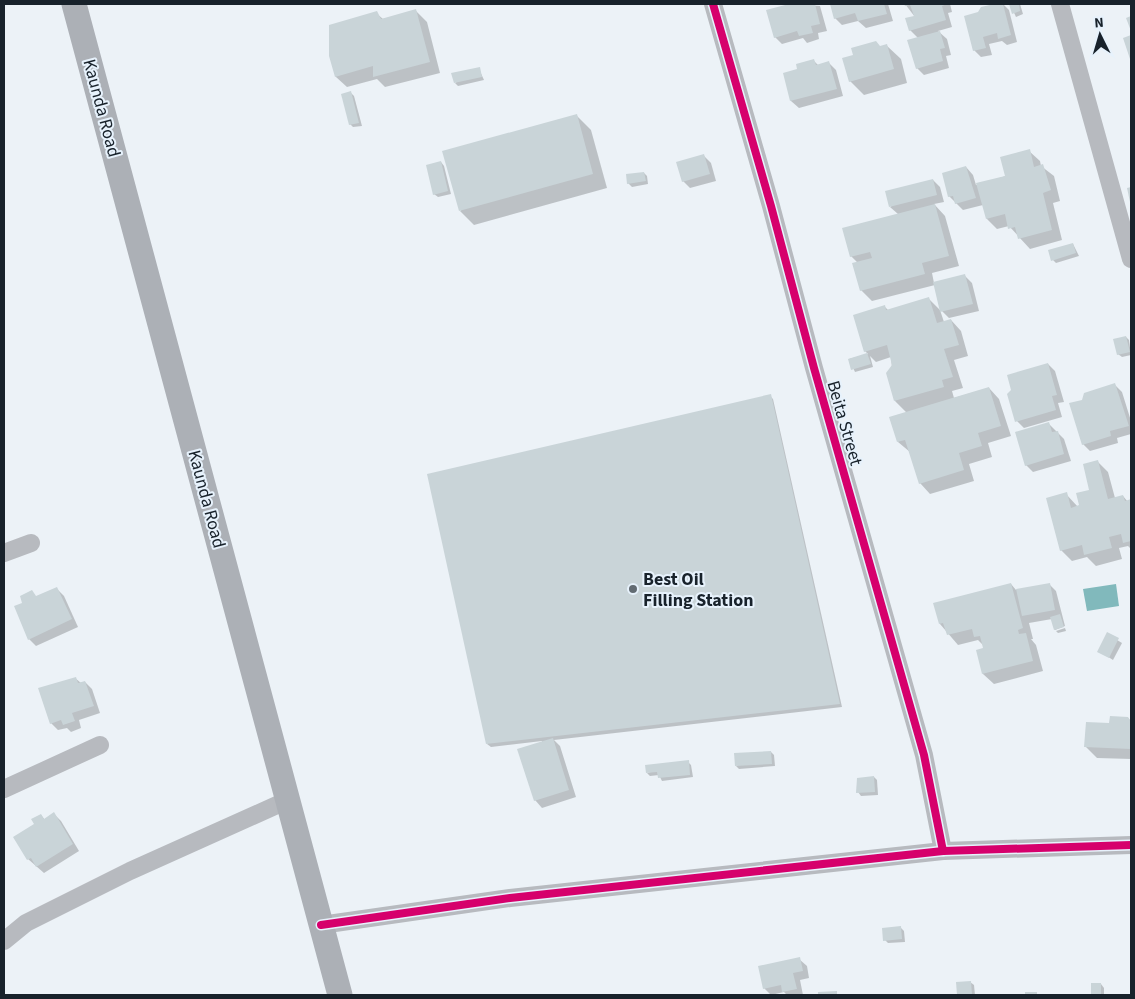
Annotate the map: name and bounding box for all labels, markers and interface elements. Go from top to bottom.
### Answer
north arrow [1075,10,1125,60]
text: N [1093,13,1104,33]
street label: Kaunda Road [76,56,127,160]
street label: Beita Street [820,378,869,469]
street label: Kaunda Road [181,447,232,551]
place label: Best Oil Filling Station [643,567,754,613]
marker: Best Oil Filling Station [627,583,639,595]

